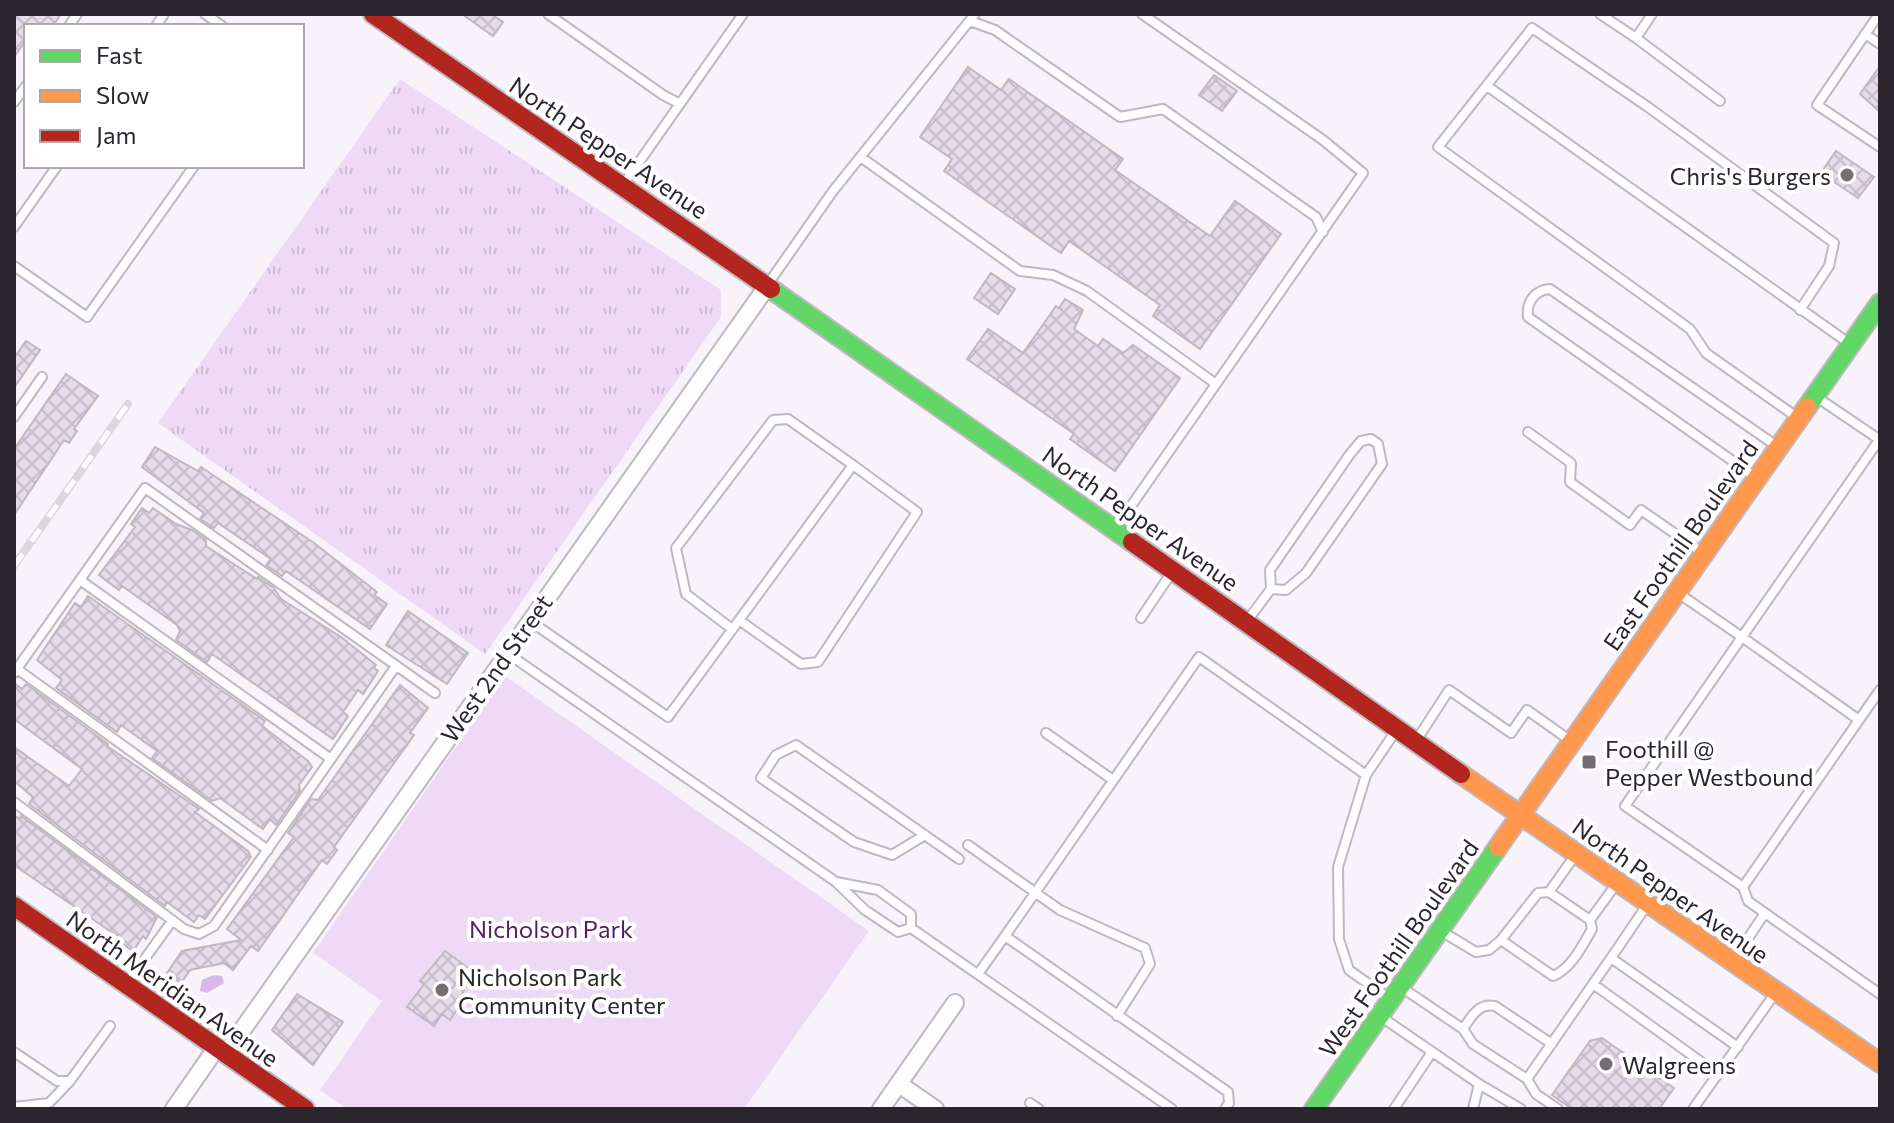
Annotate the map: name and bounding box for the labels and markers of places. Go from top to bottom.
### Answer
place label: Chris's Burgers [1670,161,1831,190]
marker: Chris's Burgers [1838,166,1856,184]
place label: Foothill @ Pepper Westbound [1605,734,1813,791]
marker: Foothill @ Pepper Westbound [1580,753,1598,771]
place label: Nicholson Park Community Center [458,962,666,1019]
marker: Nicholson Park Community Center [433,981,451,999]
place label: Walgreens [1622,1050,1736,1079]
marker: Walgreens [1597,1055,1615,1073]

